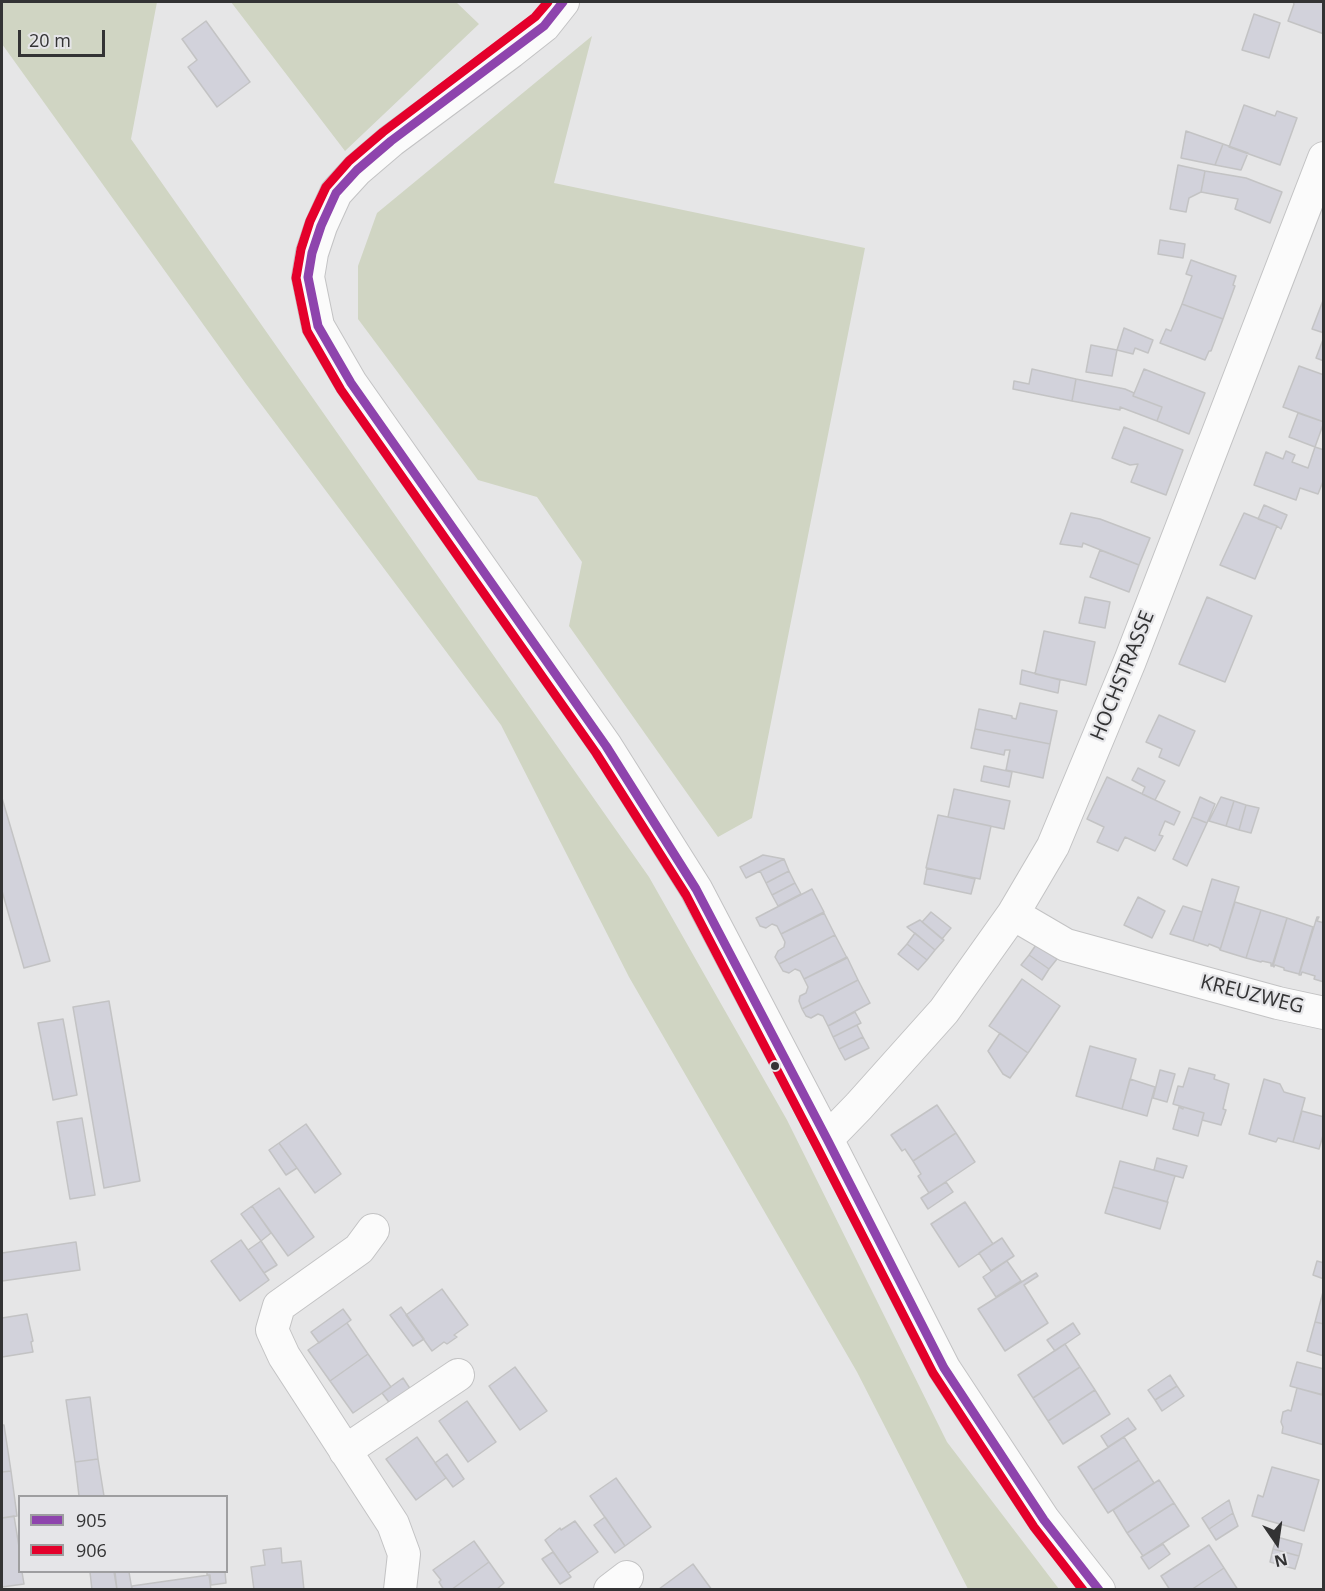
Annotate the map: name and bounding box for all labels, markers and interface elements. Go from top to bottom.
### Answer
scale bar [21,18,108,56]
text: 20 m [29,28,71,52]
street label: HOCHSTRASSE [1086,608,1160,744]
street label: KREUZWEG [1198,971,1306,1019]
unlabelled marker [769,1060,781,1072]
legend [18,1495,228,1573]
text: 905 [76,1508,107,1532]
north arrow [1247,1513,1307,1573]
text: 906 [76,1538,107,1562]
text: N [1272,1548,1290,1573]

